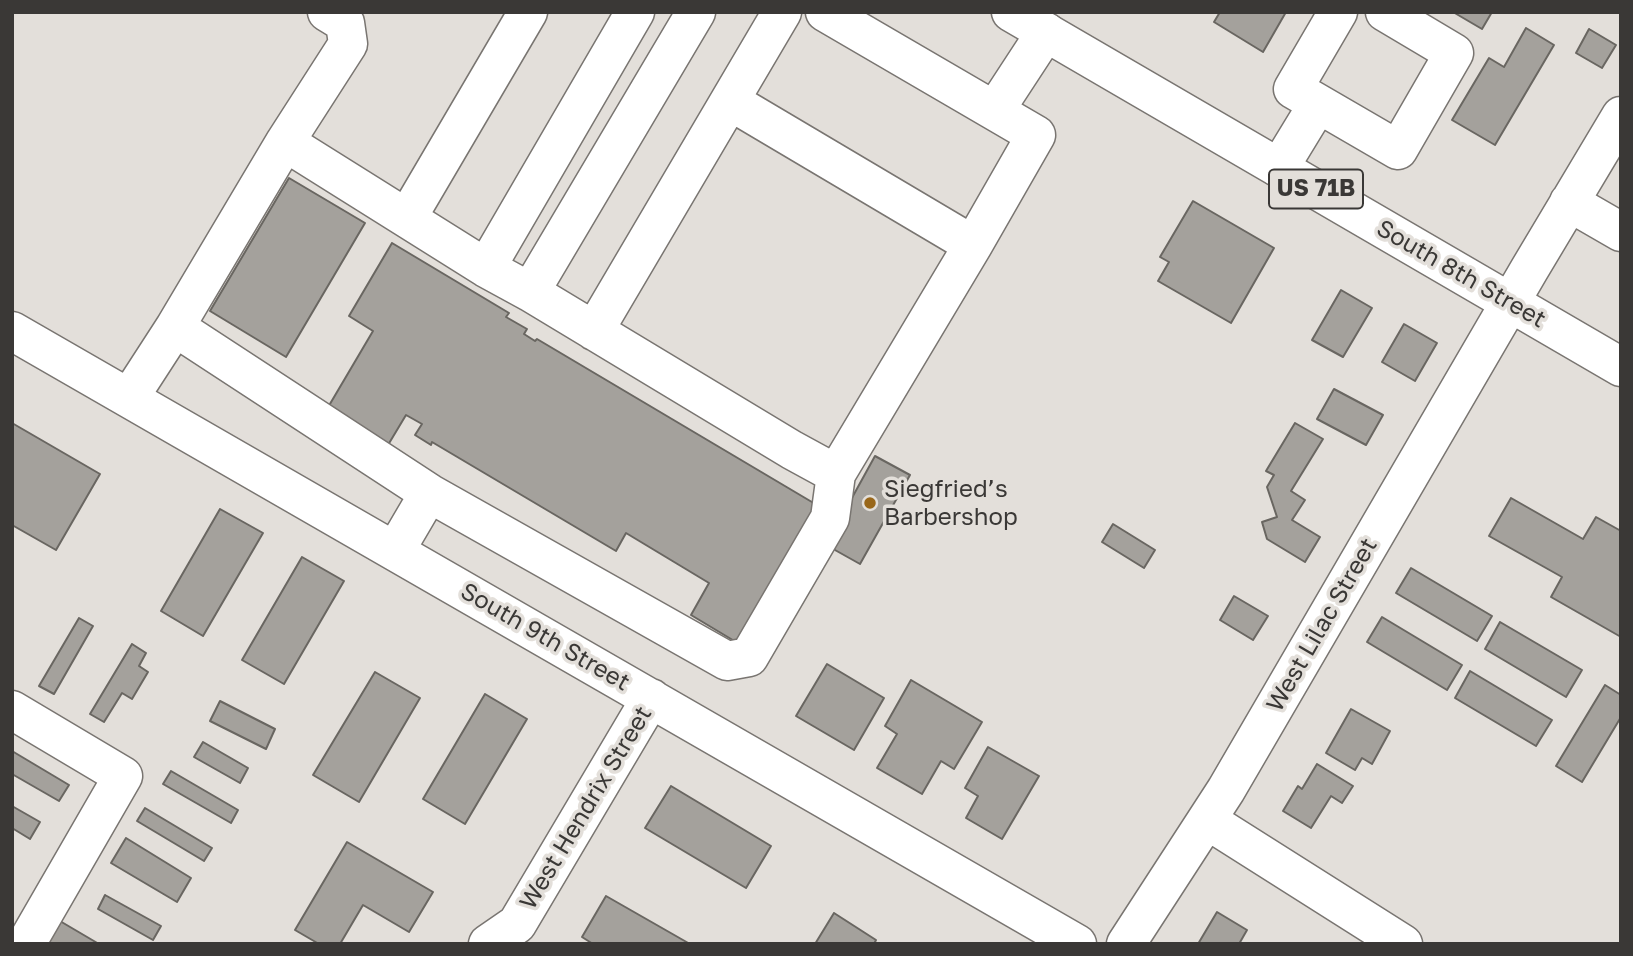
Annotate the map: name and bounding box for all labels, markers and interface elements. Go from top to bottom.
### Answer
road number: US 71B [1269,170,1363,208]
street label: South 8th Street [1371,214,1551,334]
place label: Siegfried’s Barbershop [884,475,1018,531]
marker: Siegfried’s Barbershop [862,495,878,511]
street label: West Lilac Street [1261,533,1383,717]
street label: South 9th Street [455,577,635,697]
street label: West Hendrix Street [514,701,658,915]

